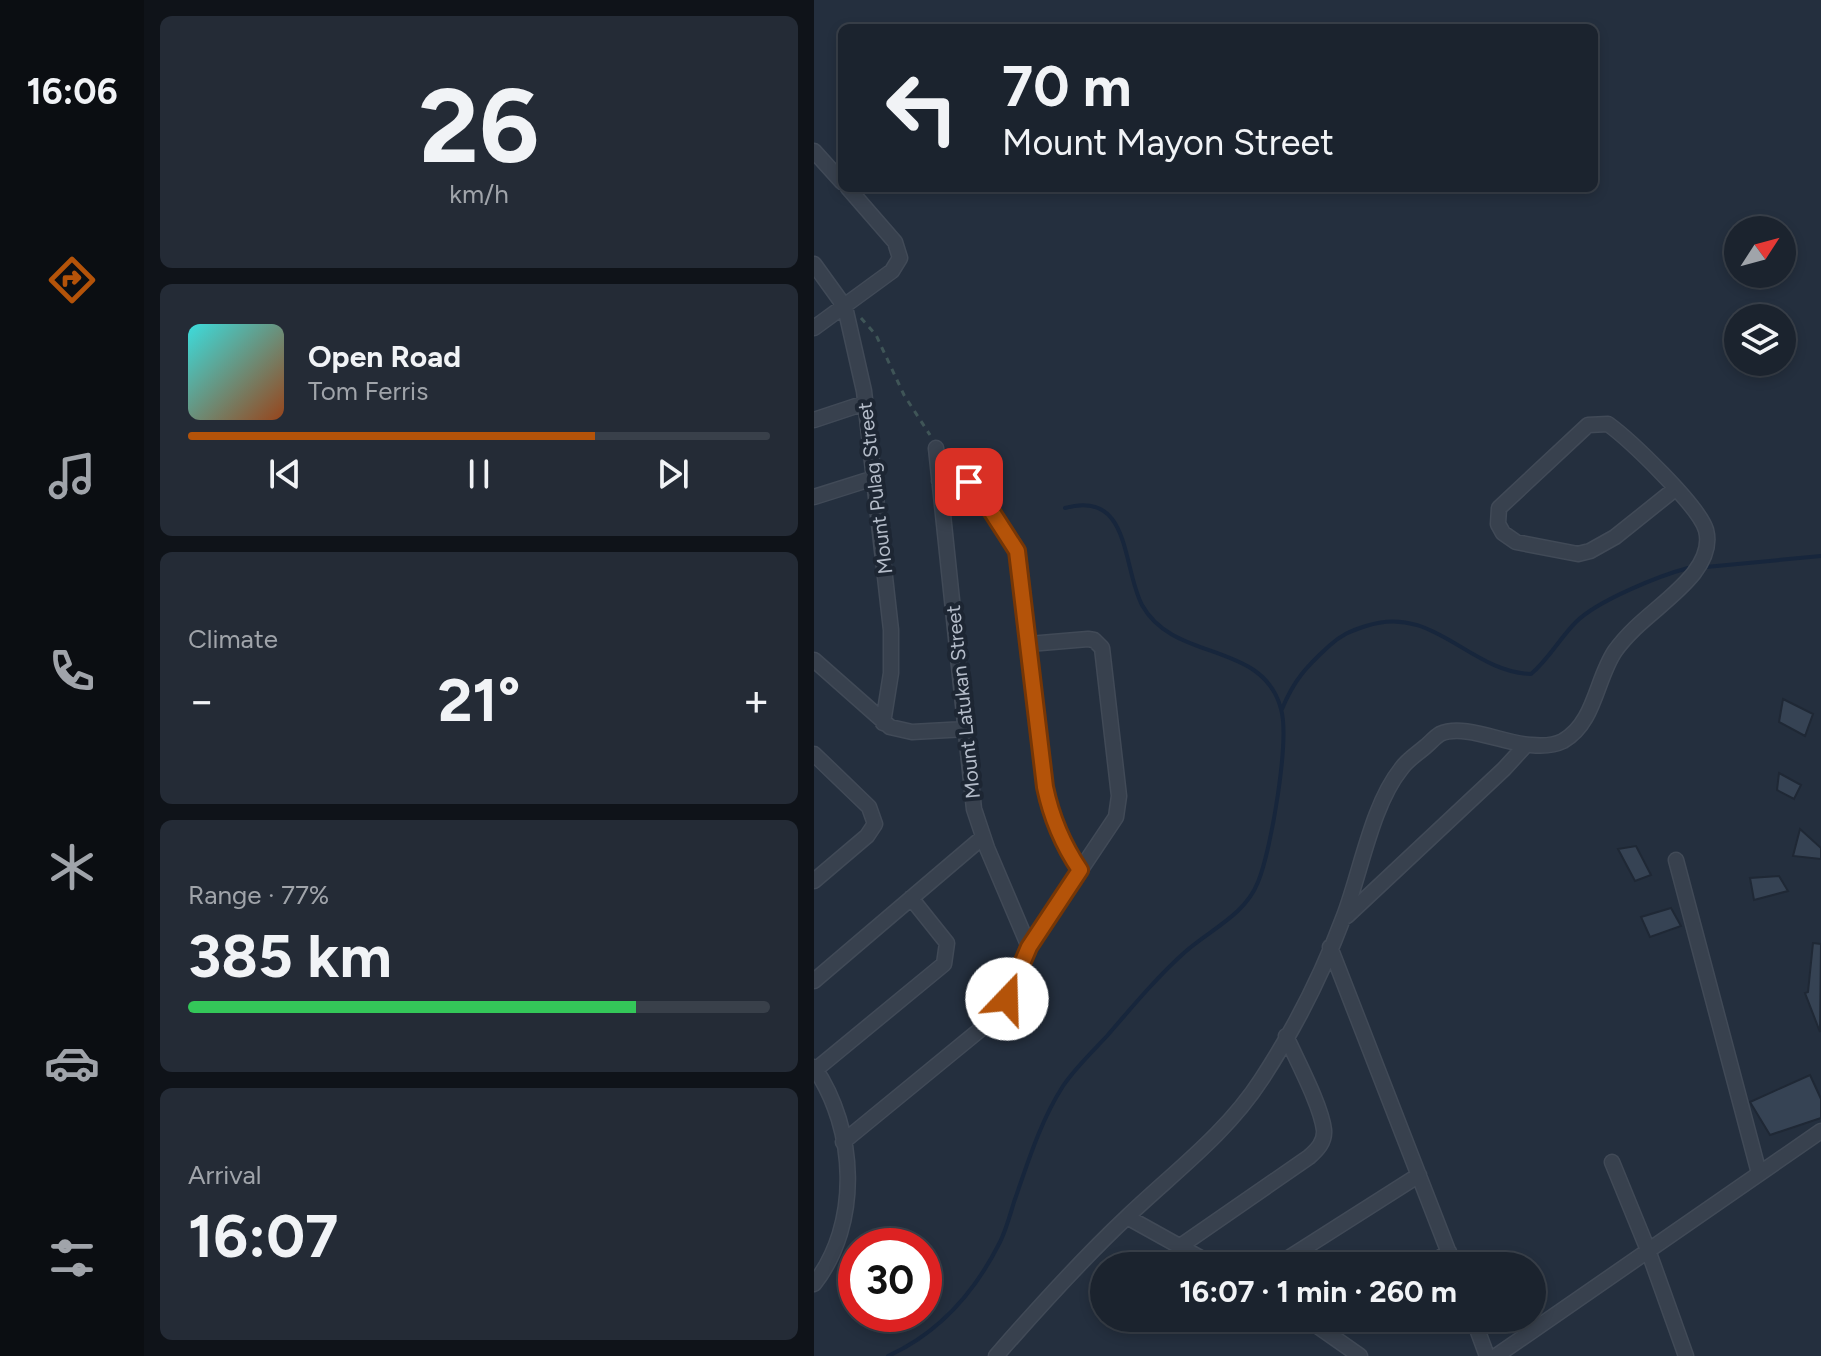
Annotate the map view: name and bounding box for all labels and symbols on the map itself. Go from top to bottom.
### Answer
north arrow [1724,216,1796,288]
street label: Mount Pulag Street [853,401,897,575]
pin [935,448,1003,516]
street label: Mount Latukan Street [941,604,985,800]
position arrow [965,957,1049,1041]
speed limit sign: 30 [838,1228,942,1332]

